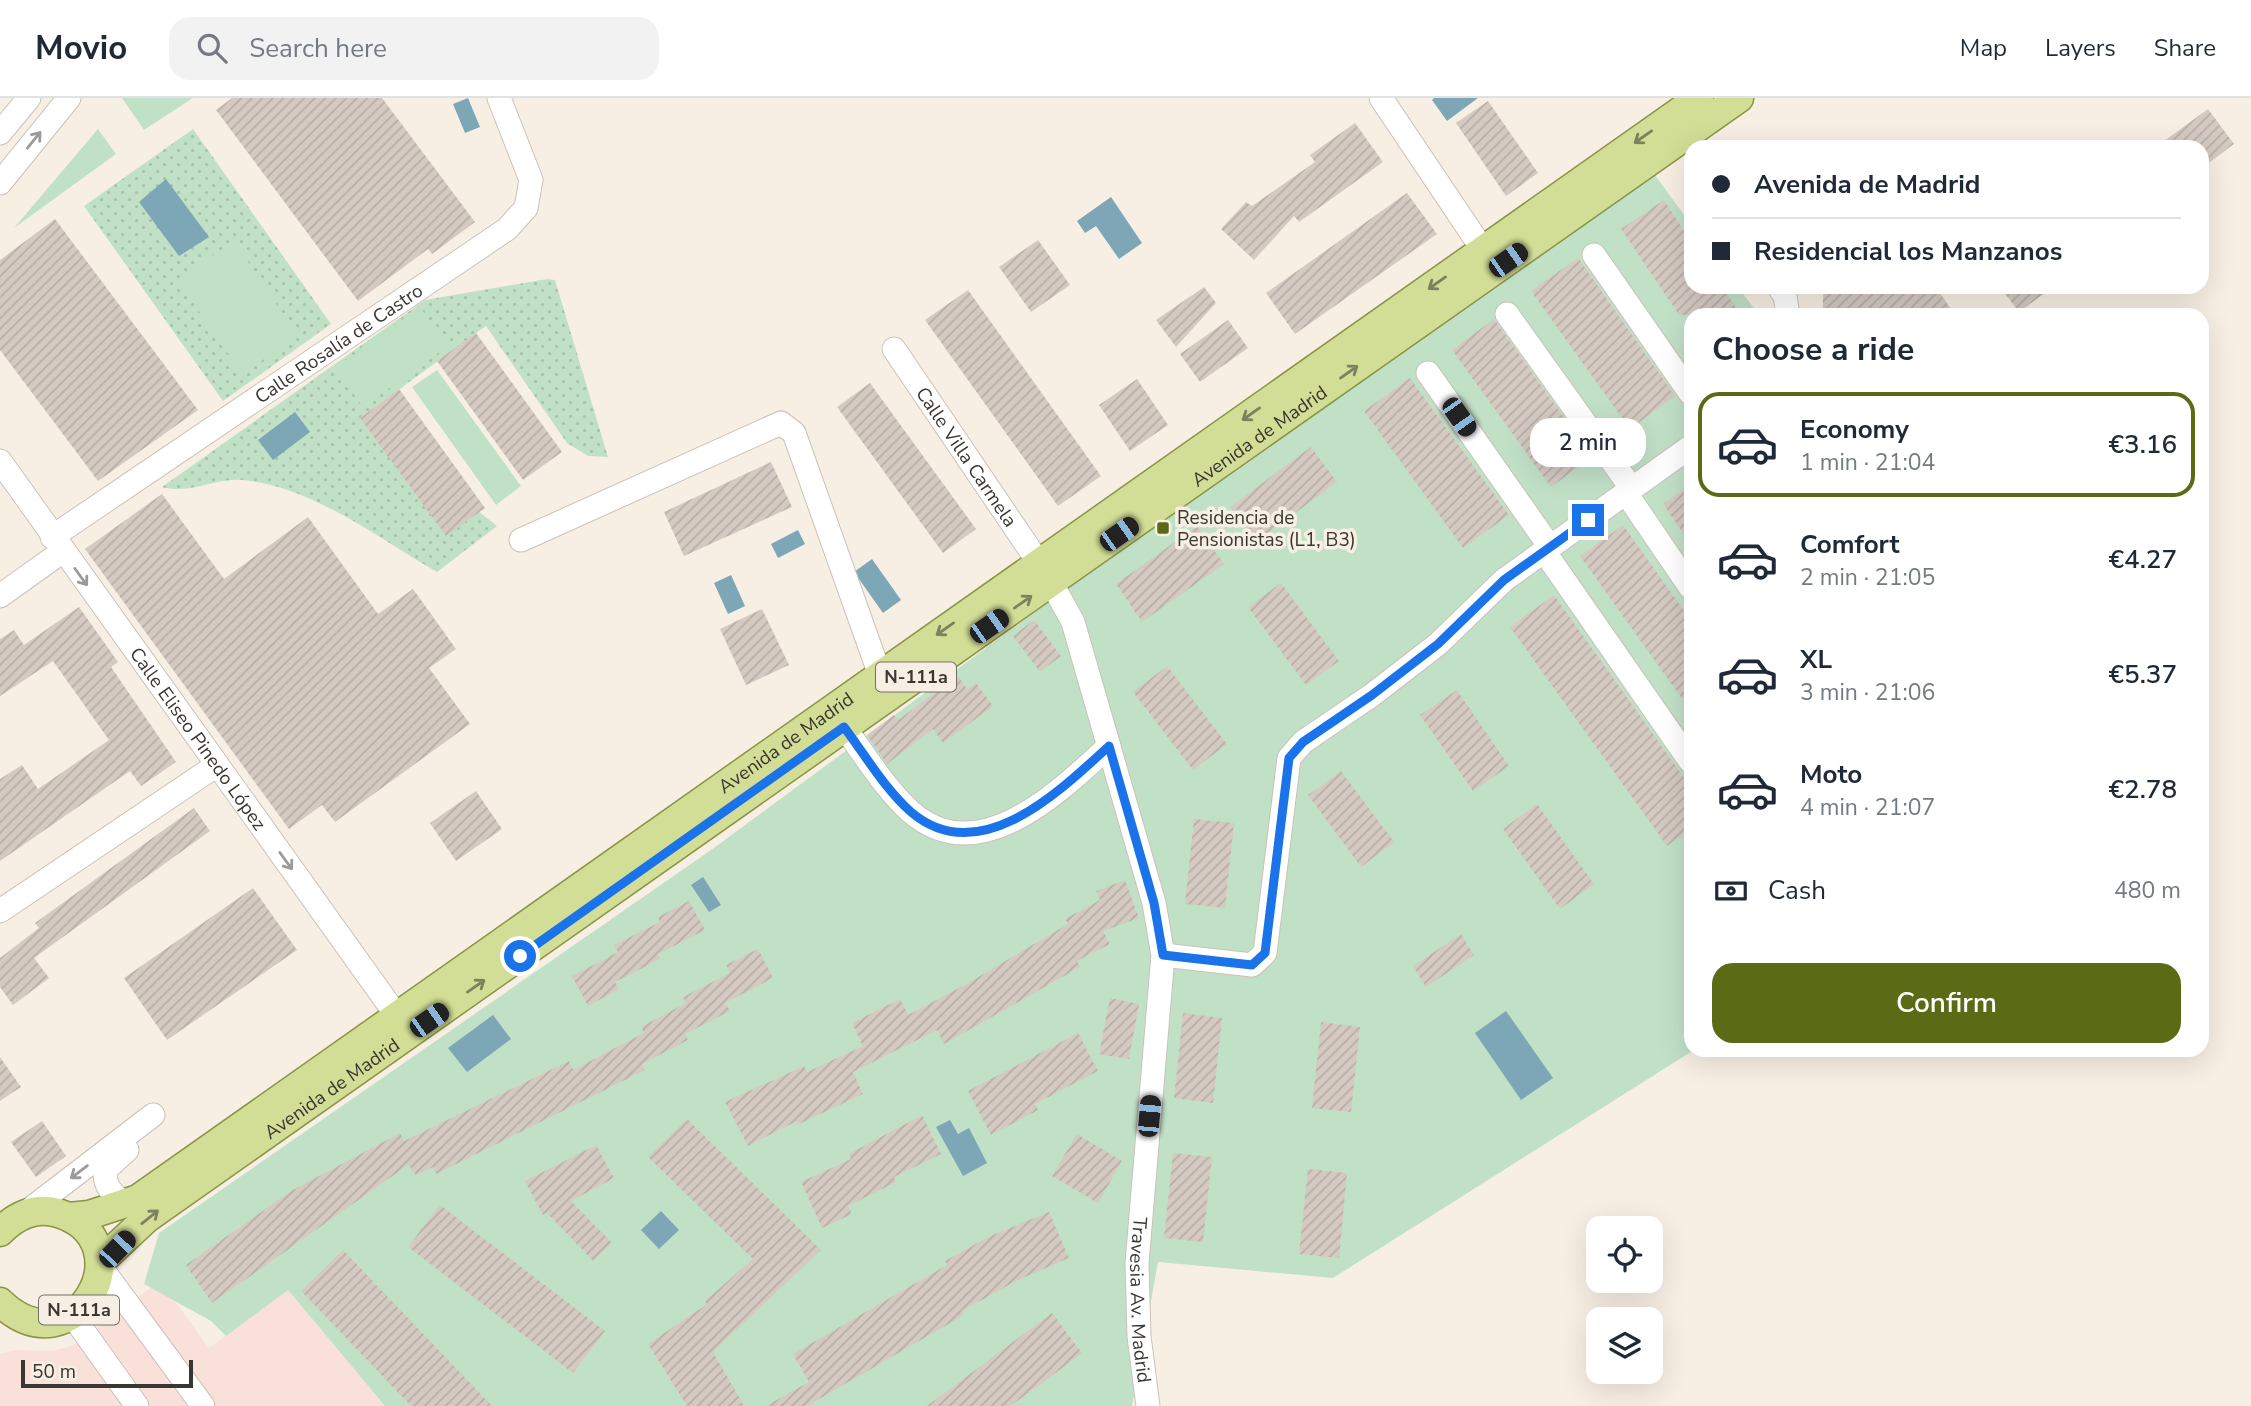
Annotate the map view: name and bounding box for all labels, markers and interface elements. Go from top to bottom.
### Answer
search box [169,17,659,80]
text: Movio [35,26,127,71]
icon: search [193,29,231,67]
text: Search here [249,31,387,66]
text: Map [1960,32,2007,64]
text: Layers [2045,32,2116,64]
text: Share [2154,32,2216,64]
one-way arrow [1634,130,1653,144]
one-way arrow [27,132,42,150]
text: Avenida de Madrid [1754,167,1980,202]
text: Residencial los Manzanos [1754,234,2062,269]
car [1485,239,1532,281]
one-way arrow [1428,275,1447,290]
street label: Calle Rosalía de Castro [250,278,428,410]
text: Choose a ride [1712,328,1914,371]
one-way arrow [1339,365,1358,379]
street label: Avenida de Madrid [1187,380,1333,493]
street label: Calle Villa Carmela [909,382,1023,532]
car [1439,394,1480,440]
one-way arrow [1242,406,1261,421]
text: Economy [1800,412,1909,447]
icon: car [1716,413,1779,476]
callout: 2 min [1530,418,1646,468]
text: 2 min [1559,427,1617,458]
text: €3.16 [2108,427,2177,462]
text: 1 min · 21:04 [1800,447,1935,478]
route end [1572,504,1604,536]
place label: Residencia de Pensionistas (L1, B3) [1177,505,1356,553]
car [1096,513,1143,555]
marker: Residencia de Pensionistas (L1, B3) [1155,520,1171,536]
text: Comfort [1800,527,1900,562]
icon: car [1716,528,1779,591]
text: €4.27 [2108,542,2177,577]
text: 2 min · 21:05 [1800,562,1935,593]
one-way arrow [74,567,89,586]
one-way arrow [1013,595,1032,609]
car [966,605,1013,647]
one-way arrow [936,622,955,636]
street label: Calle Eliseo Pinedo López [123,642,272,836]
text: XL [1800,642,1832,677]
icon: car [1716,643,1779,706]
text: €5.37 [2108,657,2177,692]
road number: N-111a [876,662,956,692]
text: 3 min · 21:06 [1800,677,1935,708]
street label: Avenida de Madrid [713,686,859,800]
text: Moto [1800,757,1862,792]
icon: car [1716,758,1779,821]
text: €2.78 [2108,772,2177,807]
text: 4 min · 21:07 [1800,792,1935,823]
one-way arrow [278,852,293,871]
icon: cash [1712,872,1750,910]
text: Cash [1768,873,1826,908]
text: 480 m [2114,875,2181,906]
route start [504,940,536,972]
button: Confirm [1712,963,2181,1043]
one-way arrow [466,979,485,993]
car [406,999,453,1041]
street label: Avenida de Madrid [259,1032,405,1146]
car [1137,1094,1162,1138]
one-way arrow [71,1164,89,1179]
one-way arrow [141,1209,159,1224]
street label: Travesia Av. Madrid [1123,1216,1157,1384]
map controls [1586,1216,1663,1384]
button: locate [1586,1216,1663,1293]
car [95,1227,140,1271]
road number: N-111a [39,1296,119,1324]
button: layers [1586,1307,1663,1384]
scale bar [21,1357,192,1389]
text: 50 m [32,1359,76,1385]

